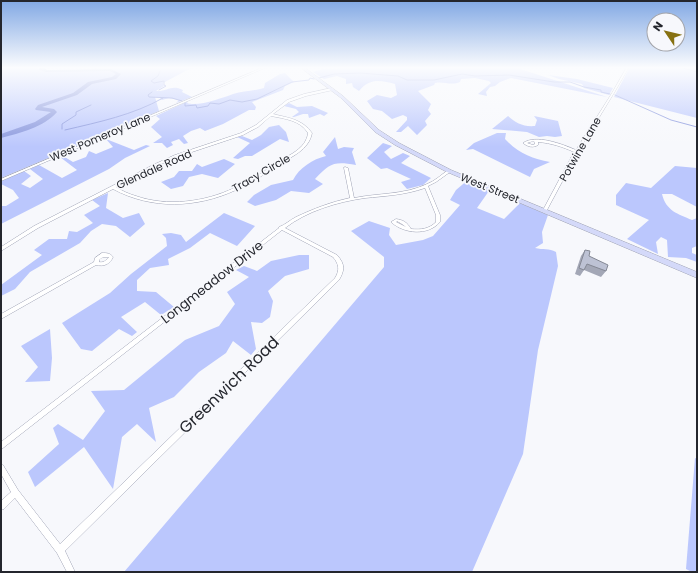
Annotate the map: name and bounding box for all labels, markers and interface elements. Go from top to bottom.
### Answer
north arrow [646,12,686,52]
text: N [649,18,667,34]
street label: West Pomeroy Lane [47,108,153,165]
street label: Potwine Lane [555,114,605,184]
street label: Glendale Road [114,145,194,193]
street label: Tracy Circle [229,150,293,196]
street label: West Street [458,169,522,207]
street label: Longmeadow Drive [157,236,267,328]
street label: Greenwich Road [174,331,284,439]

